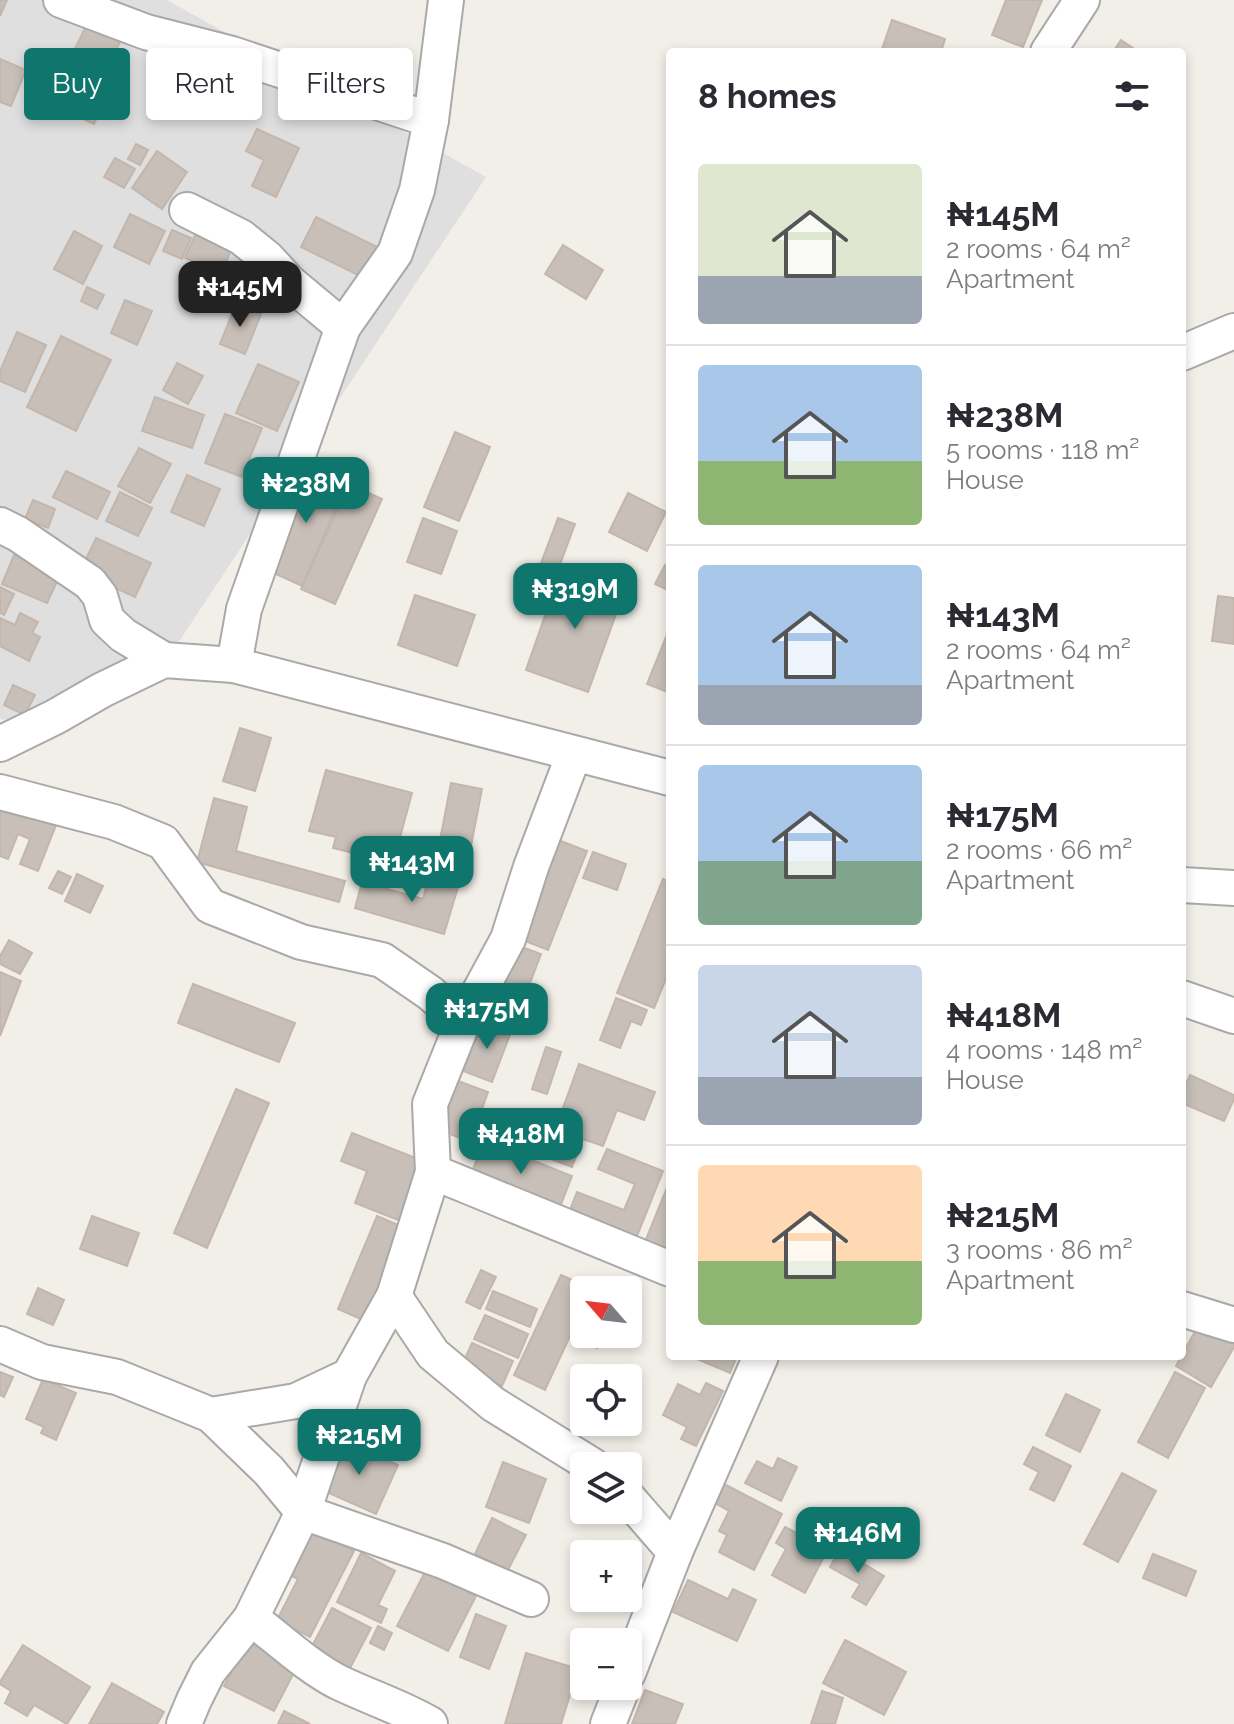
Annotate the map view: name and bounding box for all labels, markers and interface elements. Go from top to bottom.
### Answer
chip: Buy [24,48,130,120]
chip: Rent [146,48,262,120]
chip: Filters [278,48,413,120]
icon: filters [1110,74,1154,118]
text: 8 homes [698,76,837,116]
text: ₦145M [946,194,1060,234]
icon: home [762,196,858,292]
text: 2 rooms · 64 m² [946,234,1131,264]
pin: ₦145M [184,261,296,329]
text: Apartment [946,264,1075,294]
text: ₦145M [197,272,283,302]
text: ₦238M [946,395,1063,435]
icon: home [762,397,858,493]
text: 5 rooms · 118 m² [946,435,1139,465]
pin: ₦238M [250,457,362,525]
text: House [946,465,1024,495]
text: ₦238M [261,468,351,498]
pin: ₦319M [519,563,631,631]
text: ₦319M [531,574,619,604]
text: ₦143M [946,595,1060,635]
icon: home [762,597,858,693]
text: 2 rooms · 64 m² [946,635,1131,665]
text: Apartment [946,665,1075,695]
text: ₦175M [946,795,1059,835]
icon: home [762,797,858,893]
text: 2 rooms · 66 m² [946,835,1132,865]
pin: ₦143M [356,836,468,904]
text: ₦143M [368,847,456,877]
text: Apartment [946,865,1075,895]
pin: ₦175M [431,983,543,1051]
text: ₦175M [444,994,530,1024]
text: ₦418M [946,995,1061,1035]
icon: home [762,997,858,1093]
text: 4 rooms · 148 m² [946,1035,1142,1065]
text: House [946,1065,1024,1095]
pin: ₦418M [465,1108,577,1176]
text: ₦418M [477,1119,565,1149]
text: ₦215M [946,1195,1060,1235]
icon: home [762,1197,858,1293]
text: 3 rooms · 86 m² [946,1235,1133,1265]
text: Apartment [946,1265,1075,1295]
north arrow [570,1276,642,1348]
map controls [570,1276,642,1700]
button: locate [570,1364,642,1436]
pin: ₦215M [303,1409,415,1477]
text: ₦215M [316,1420,402,1450]
button: layers [570,1452,642,1524]
pin: ₦146M [802,1507,914,1575]
text: ₦146M [814,1518,902,1548]
button: + [570,1540,642,1612]
button: − [570,1628,642,1700]

